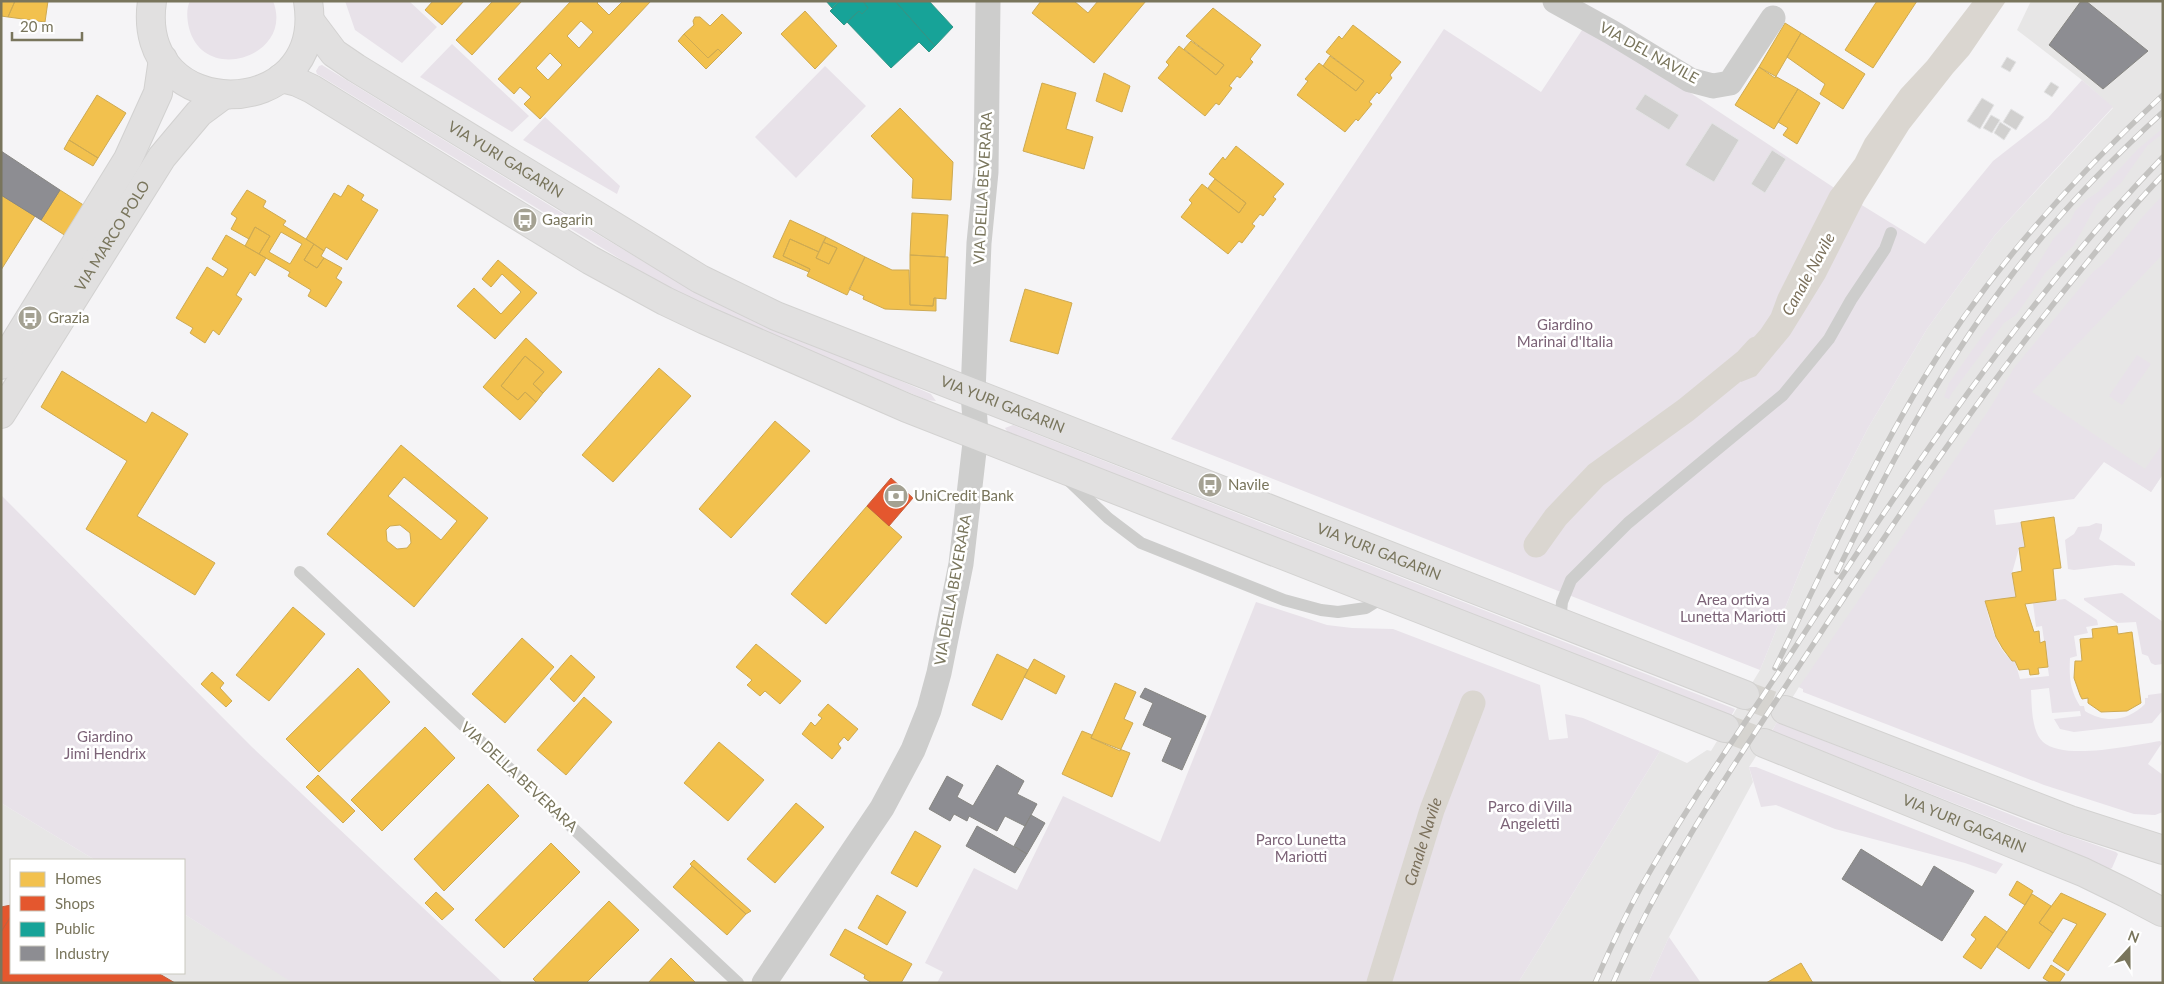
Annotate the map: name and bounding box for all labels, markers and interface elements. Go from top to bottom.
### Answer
scale bar [12,10,82,42]
text: 20 m [20,17,54,35]
street label: VIA DEL NAVILE [1597,17,1702,87]
street label: VIA DELLA BEVERARA [969,110,995,265]
street label: VIA YURI GAGARIN [445,117,567,201]
street label: VIA MARCO POLO [70,177,153,294]
bus stop icon: Gagarin [512,207,538,233]
place label: Gagarin [542,210,593,228]
water label: Canale Navile [1777,229,1838,318]
bus stop icon: Grazia [17,305,43,331]
place label: Grazia [48,308,89,326]
park label: Giardino Marinai d'Italia [1517,315,1613,350]
street label: VIA YURI GAGARIN [938,371,1068,436]
bus stop icon: Navile [1197,472,1223,498]
place label: Navile [1228,475,1269,493]
bank icon: UniCredit Bank [883,483,909,509]
place label: UniCredit Bank [914,486,1014,504]
street label: VIA DELLA BEVERARA [930,512,974,667]
street label: VIA YURI GAGARIN [1314,518,1444,583]
park label: Area ortiva Lunetta Mariotti [1680,590,1786,625]
street label: VIA DELLA BEVERARA [458,717,582,836]
park label: Giardino Jimi Hendrix [64,727,147,762]
street label: VIA YURI GAGARIN [1900,790,2029,856]
water label: Canale Navile [1399,794,1445,888]
park label: Parco di Villa Angeletti [1488,797,1572,832]
park label: Parco Lunetta Mariotti [1256,830,1346,865]
legend [10,859,185,974]
text: Homes [55,869,101,887]
text: Shops [55,894,95,912]
text: Public [55,919,95,937]
north arrow [2104,924,2154,974]
text: N [2126,927,2142,946]
text: Industry [55,944,110,962]

